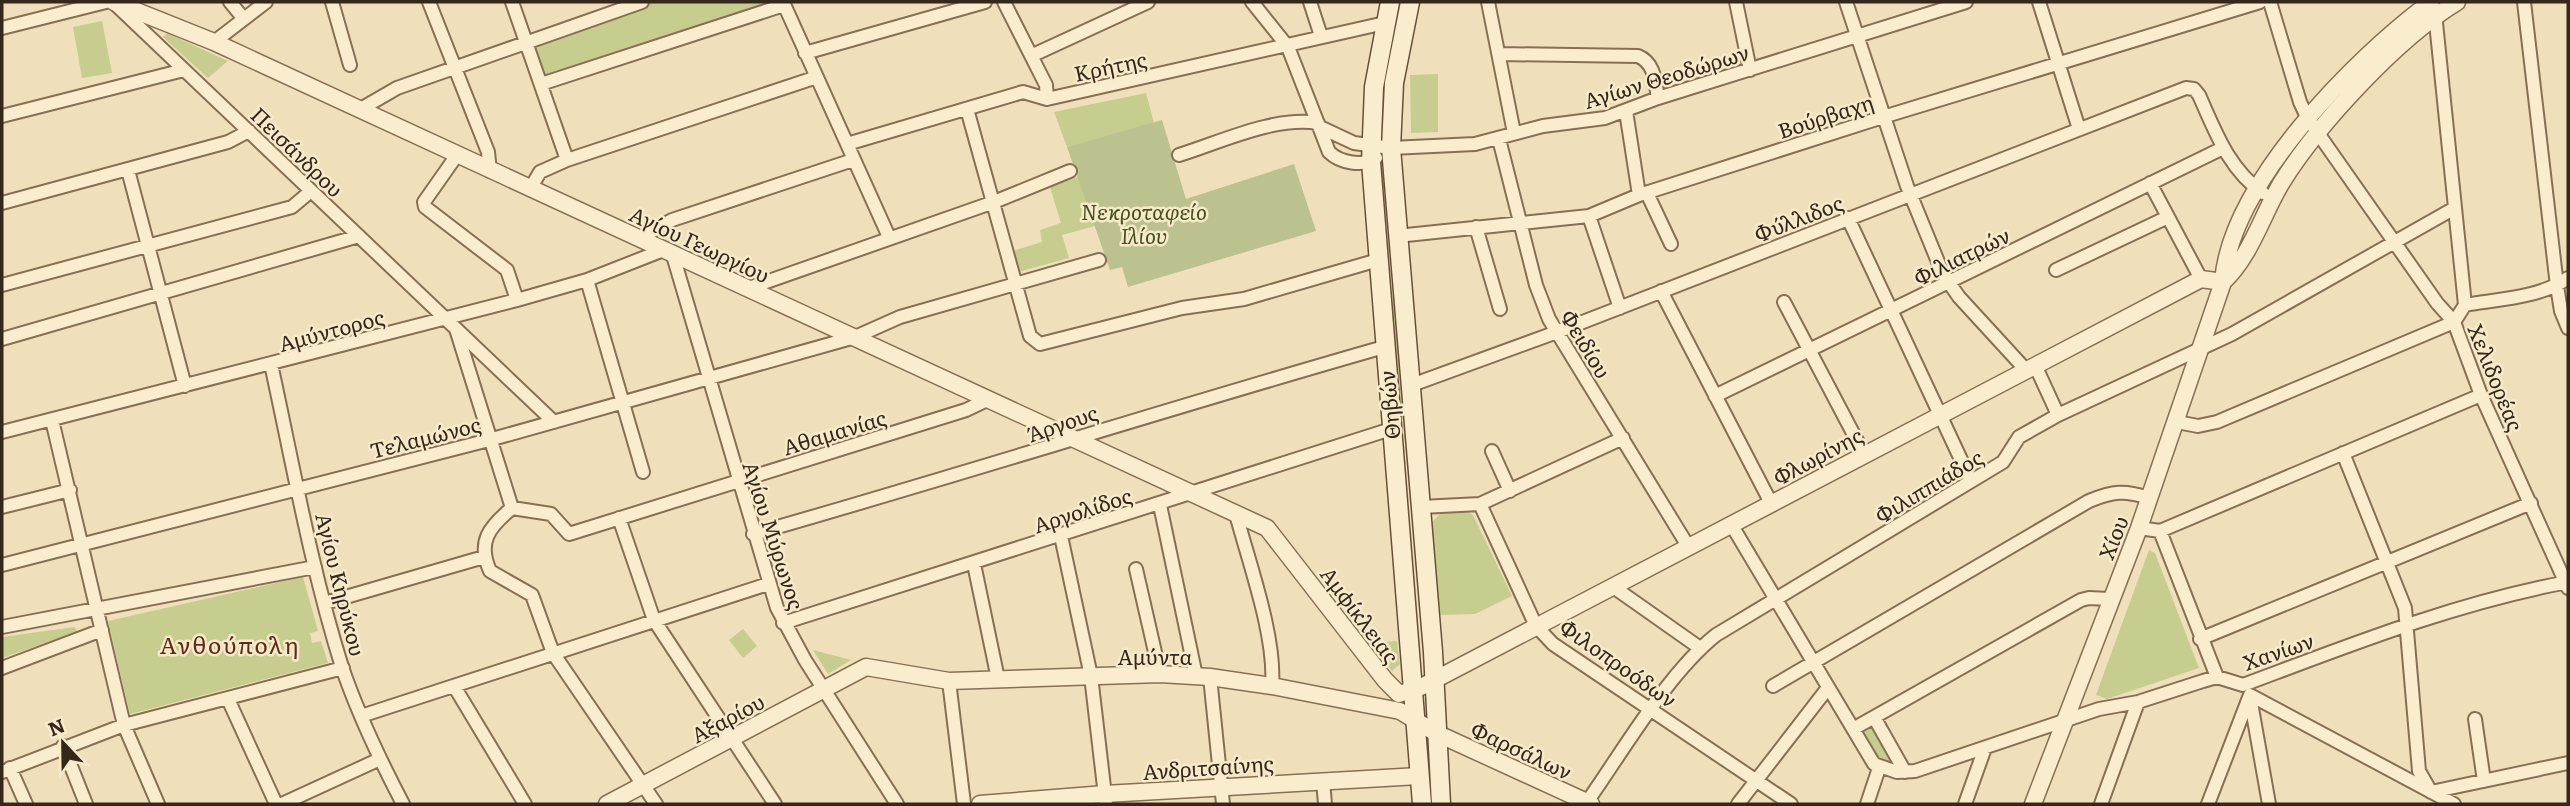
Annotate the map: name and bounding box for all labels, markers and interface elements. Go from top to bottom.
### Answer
street label: Αγίων Θεοδώρων [1580,35,1752,115]
street label: Κρήτης [1071,42,1149,88]
street label: Βούρβαχη [1773,85,1877,145]
street label: Πεισάνδρου [245,99,351,203]
street label: Φύλλιδος [1749,186,1847,248]
park label: Νεκροταφείο Ιλίου [1081,195,1207,250]
street label: Αγίου Γεωργίου [625,197,775,289]
street label: Φιλιατρών [1907,218,2015,292]
street label: Αμύντορος [275,300,387,358]
street label: Φειδίου [1554,303,1620,383]
street label: Χελιδορέας [2461,319,2533,435]
street label: Θηβών [1370,369,1406,441]
street label: Άργους [1023,396,1101,448]
street label: Αθαμανίας [778,401,890,461]
street label: Τελαμώνος [366,407,484,465]
street label: Φλωρίνης [1767,418,1867,492]
street label: Φιλιππιάδος [1868,440,1988,530]
street label: Αγίου Μύρωνος [736,457,814,613]
street label: Αργολίδος [1029,479,1135,539]
street label: Αγίου Κηρύκου [309,509,375,659]
street label: Χίου [2089,510,2135,564]
street label: Αμφίκλειας [1314,559,1408,669]
street label: Φιλοπροόδων [1554,610,1684,714]
street label: Χανίων [2238,623,2318,677]
district label: Ανθούπολη [160,627,300,661]
street label: Αμύντα [1118,640,1192,671]
street label: Αξαρίου [685,685,769,749]
north arrow [28,708,98,778]
text: N [44,710,69,742]
street label: Φαρσάλων [1466,712,1578,786]
street label: Ανδριτσαίνης [1141,746,1275,786]

